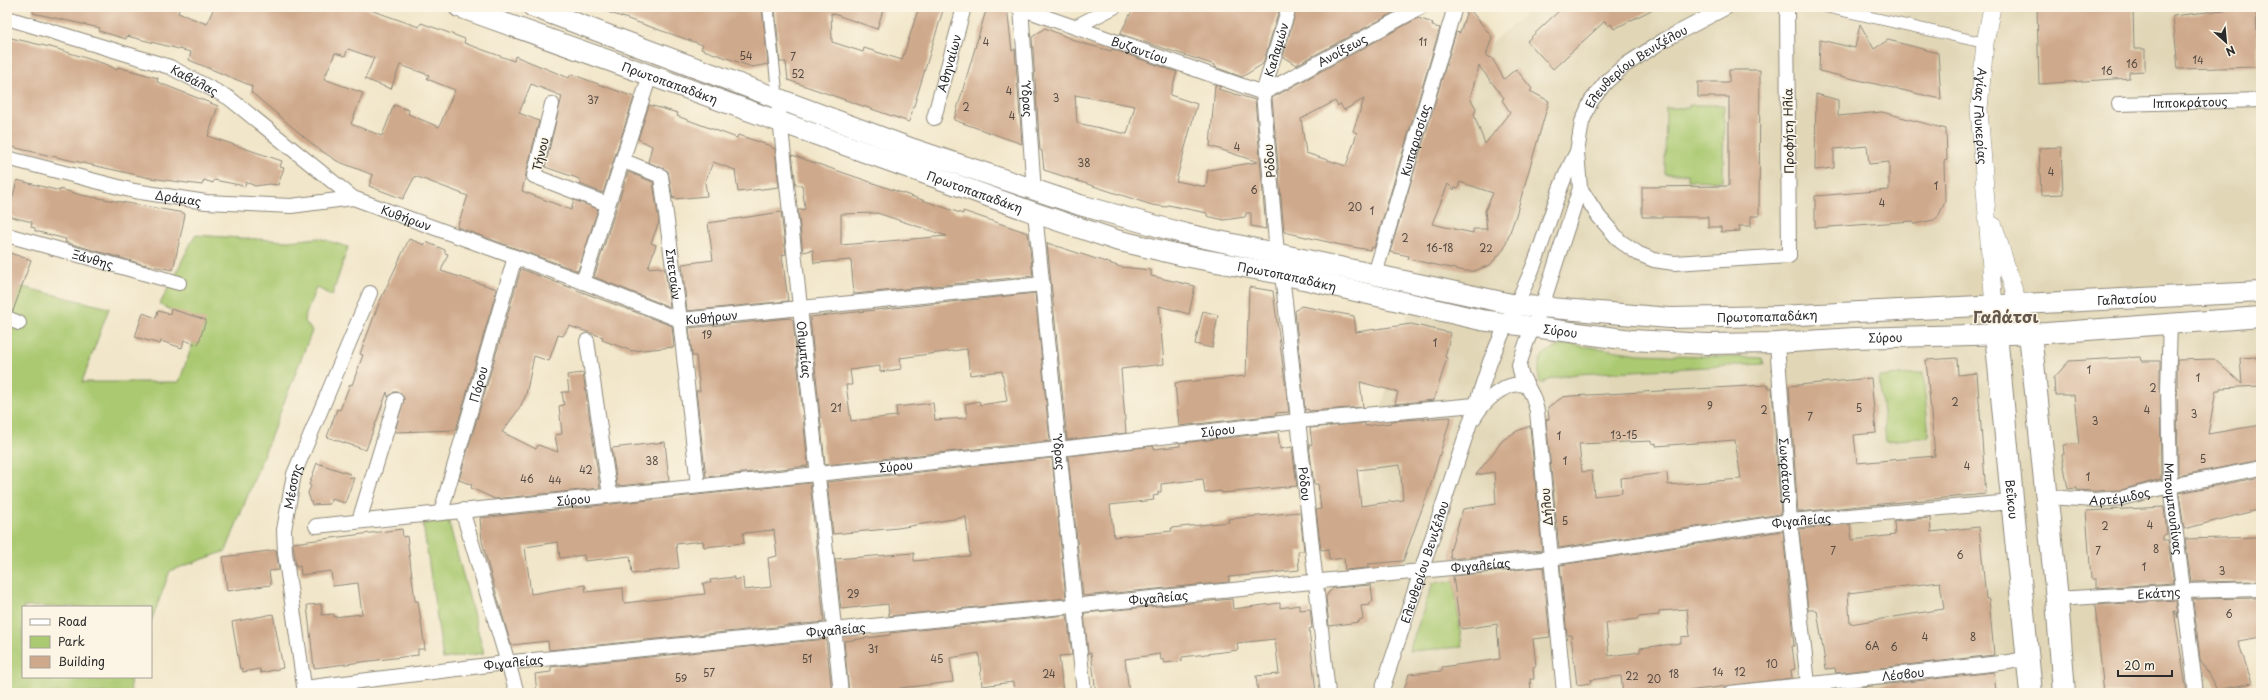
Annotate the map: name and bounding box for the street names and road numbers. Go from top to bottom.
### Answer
street label: Καλαμών [1259,20,1293,79]
street label: Ελευθερίου Βενιζέλου [1580,20,1691,111]
street label: Ανοίξεως [1314,29,1370,71]
street label: Αθηναίων [932,32,965,94]
street label: Βυζαντίου [1109,32,1171,68]
street label: Πρωτοπαπαδάκη [619,57,720,108]
street label: Καβάλας [168,60,222,100]
street label: Αγίας Γλυκερίας [1970,67,1992,165]
street label: Ύδρας [1017,80,1038,118]
street label: Προφήτη Ηλία [1778,88,1798,174]
street label: Ιπποκράτους [2152,92,2228,112]
street label: Κυπαρισσίας [1396,102,1434,178]
street label: Τήνου [527,135,553,173]
street label: Ρόδου [1259,143,1279,179]
street label: Πρωτοπαπαδάκη [925,166,1026,217]
street label: Δράμας [154,185,203,210]
street label: Κυθήρων [379,200,434,235]
street label: Ξάνθης [70,245,115,273]
street label: Σπετσών [662,248,686,301]
street label: Πρωτοπαπαδάκη [1236,257,1338,295]
street label: Γαλατσίου [2096,288,2157,309]
street label: Κυθήρων [685,305,739,328]
street label: Πρωτοπαπαδάκη [1717,305,1818,326]
street label: Σύρου [1542,319,1579,342]
street label: Ολυμπίας [793,320,817,379]
street label: Σύρου [1868,328,1903,347]
street label: Πόρου [464,364,492,405]
street label: Σύρου [1200,419,1236,441]
street label: Ύδρας [1049,433,1070,471]
street label: Σωκράτους [1775,437,1798,504]
street label: Σύρου [878,455,914,477]
street label: Μέσσης [279,461,306,510]
street label: Μπουμπουλίνας [2161,462,2188,556]
street label: Ρόδου [1294,466,1316,502]
street label: Βεΐκου [2001,479,2023,520]
street label: Αρτέμιδος [2089,482,2152,509]
street label: Δήλου [1535,487,1557,527]
street label: Σύρου [556,489,592,510]
street label: Ελευθερίου Βενιζέλου [1396,498,1453,625]
street label: Φιγαλείας [1770,509,1832,533]
street label: Φιγαλείας [1450,553,1511,577]
street label: Εκάτης [2137,582,2181,603]
street label: Φιγαλείας [1127,585,1189,609]
street label: Φιγαλείας [805,618,866,642]
street label: Φιγαλείας [483,650,544,675]
street label: Λέσβου [1881,662,1925,685]

